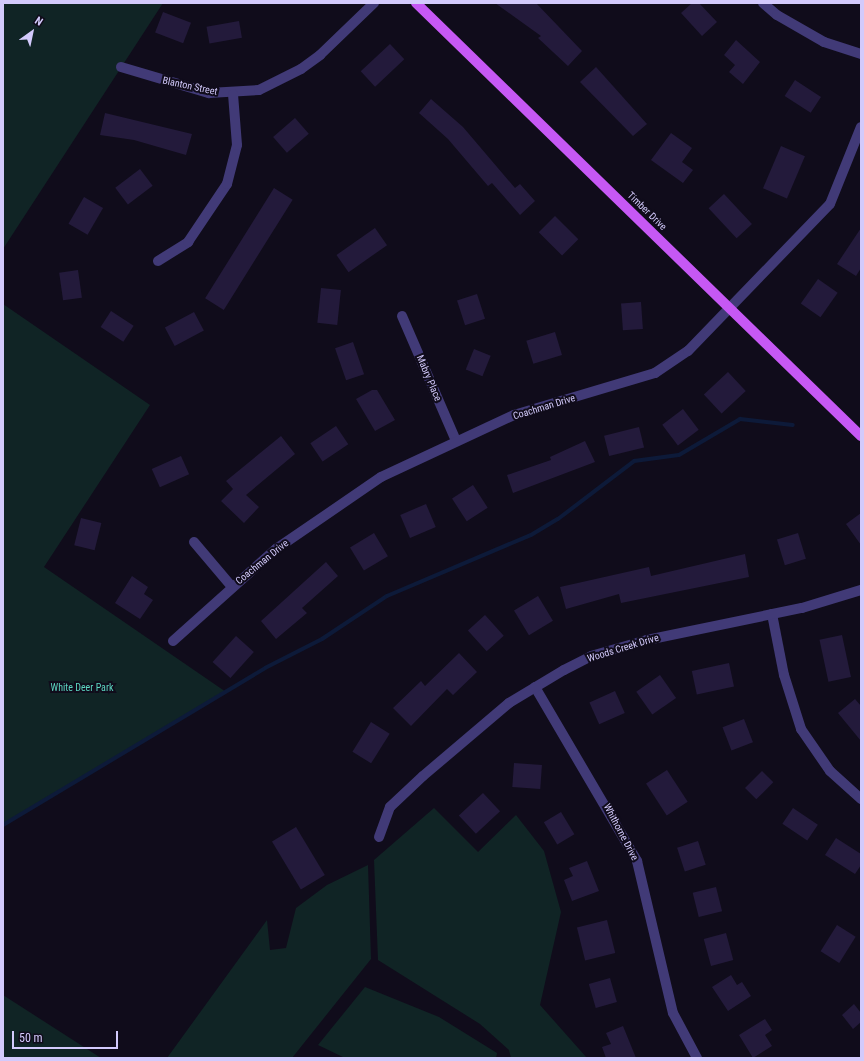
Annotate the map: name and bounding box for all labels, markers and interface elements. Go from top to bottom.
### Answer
north arrow [12,12,52,52]
text: N [32,14,45,29]
street label: Blanton Street [161,74,219,98]
street label: Timber Drive [625,189,669,233]
street label: Mabry Place [414,353,444,403]
street label: Coachman Drive [511,392,577,422]
street label: Coachman Drive [233,537,291,587]
street label: Woods Creek Drive [586,631,660,665]
park label: White Deer Park [51,682,113,694]
street label: Whithorne Drive [601,802,641,862]
scale bar [14,1023,120,1049]
text: 50 m [19,1031,43,1045]

